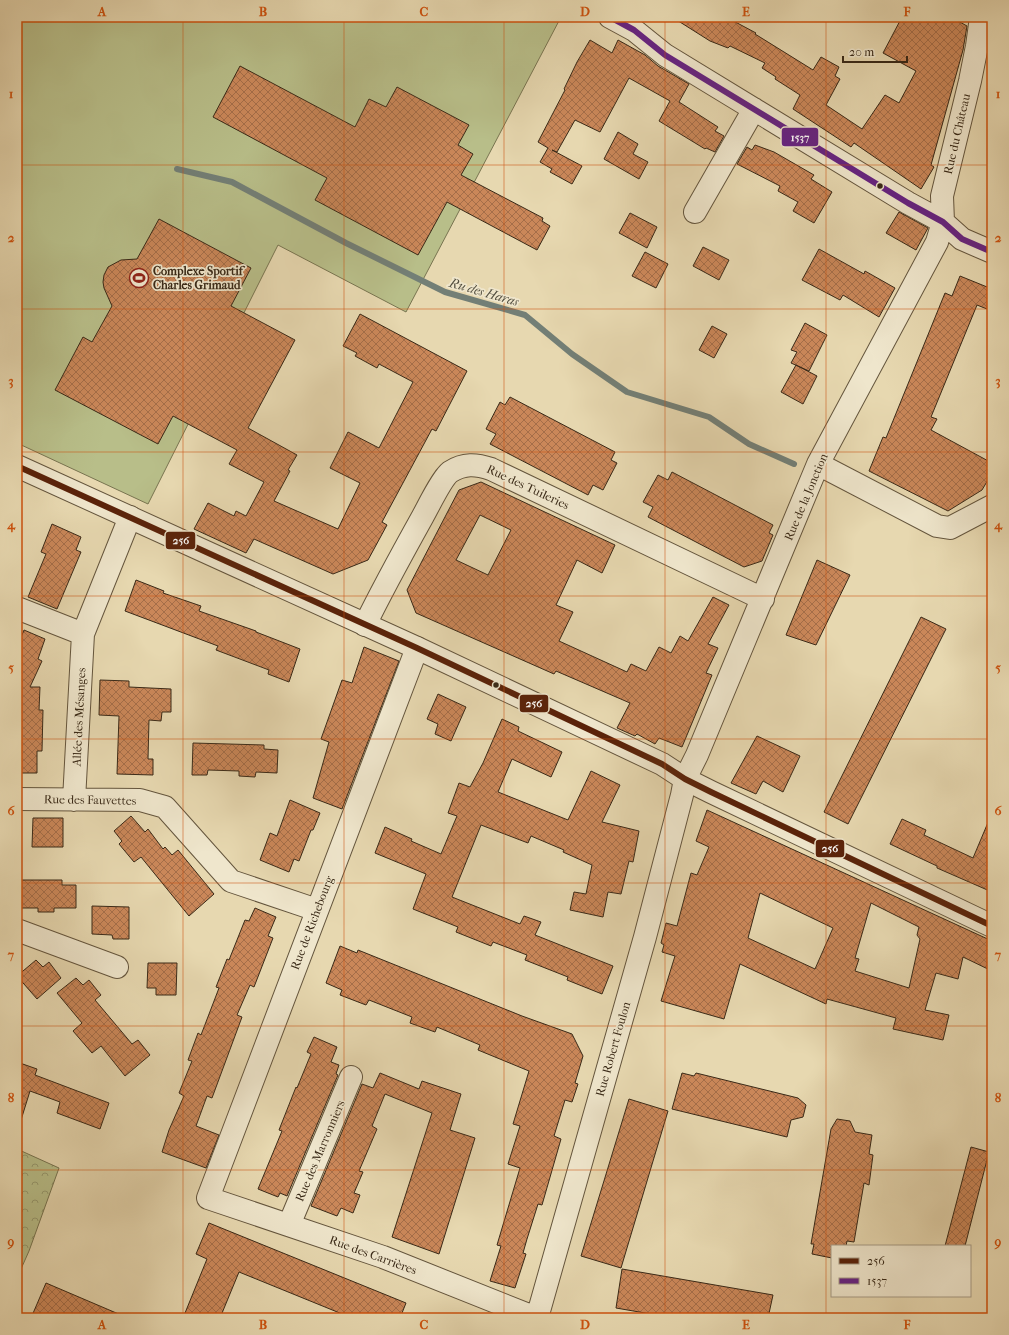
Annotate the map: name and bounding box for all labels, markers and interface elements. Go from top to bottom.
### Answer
text: A [97,4,107,19]
text: B [259,4,268,19]
text: C [420,4,429,19]
text: D [580,4,590,19]
text: E [742,4,750,19]
text: F [903,4,911,19]
scale bar [843,38,907,64]
text: 20 m [849,45,874,59]
text: 1 [9,86,14,101]
text: 1 [996,86,1001,101]
street label: Rue du Château [941,92,973,176]
line badge: 1537 [781,127,819,147]
text: 1537 [791,131,810,144]
unlabelled marker [875,181,885,191]
text: 2 [8,230,15,245]
text: 2 [995,230,1002,245]
place label: Complexe Sportif Charles Grimaud [153,264,246,292]
sports icon: Complexe Sportif Charles Grimaud [128,267,150,289]
water label: Ru des Haras [447,275,521,309]
text: 3 [8,373,14,389]
text: 3 [995,373,1001,389]
street label: Rue de la Jonction [781,451,831,543]
street label: Rue des Tuileries [484,462,572,512]
text: 4 [6,517,16,533]
text: 4 [993,517,1003,533]
line badge: 256 [165,531,196,550]
text: 256 [173,534,190,547]
text: 5 [8,660,14,675]
text: 5 [995,660,1001,675]
street label: Allée des Mésanges [69,667,89,768]
unlabelled marker [491,680,501,690]
line badge: 256 [519,694,549,713]
text: 256 [526,697,543,710]
street label: Rue des Fauvettes [44,792,137,808]
text: 6 [7,803,15,818]
text: 6 [994,803,1002,818]
line badge: 256 [815,839,845,858]
text: 256 [822,842,839,855]
street label: Rue de Richebourg [288,874,337,972]
text: 7 [7,947,15,962]
text: 7 [994,947,1002,962]
street label: Rue Robert Foulon [593,1000,633,1098]
text: 8 [8,1090,15,1105]
text: 8 [995,1090,1002,1105]
street label: Rue des Marronniers [292,1098,348,1204]
street label: Rue des Carrières [327,1233,419,1277]
text: 9 [7,1234,15,1250]
text: 9 [994,1234,1002,1250]
legend [831,1245,971,1297]
text: 256 [867,1254,885,1268]
text: 1537 [867,1274,887,1288]
text: A [97,1317,107,1332]
text: B [259,1317,268,1332]
text: C [420,1317,429,1332]
text: D [580,1317,590,1332]
text: E [742,1317,750,1332]
text: F [903,1317,911,1332]

